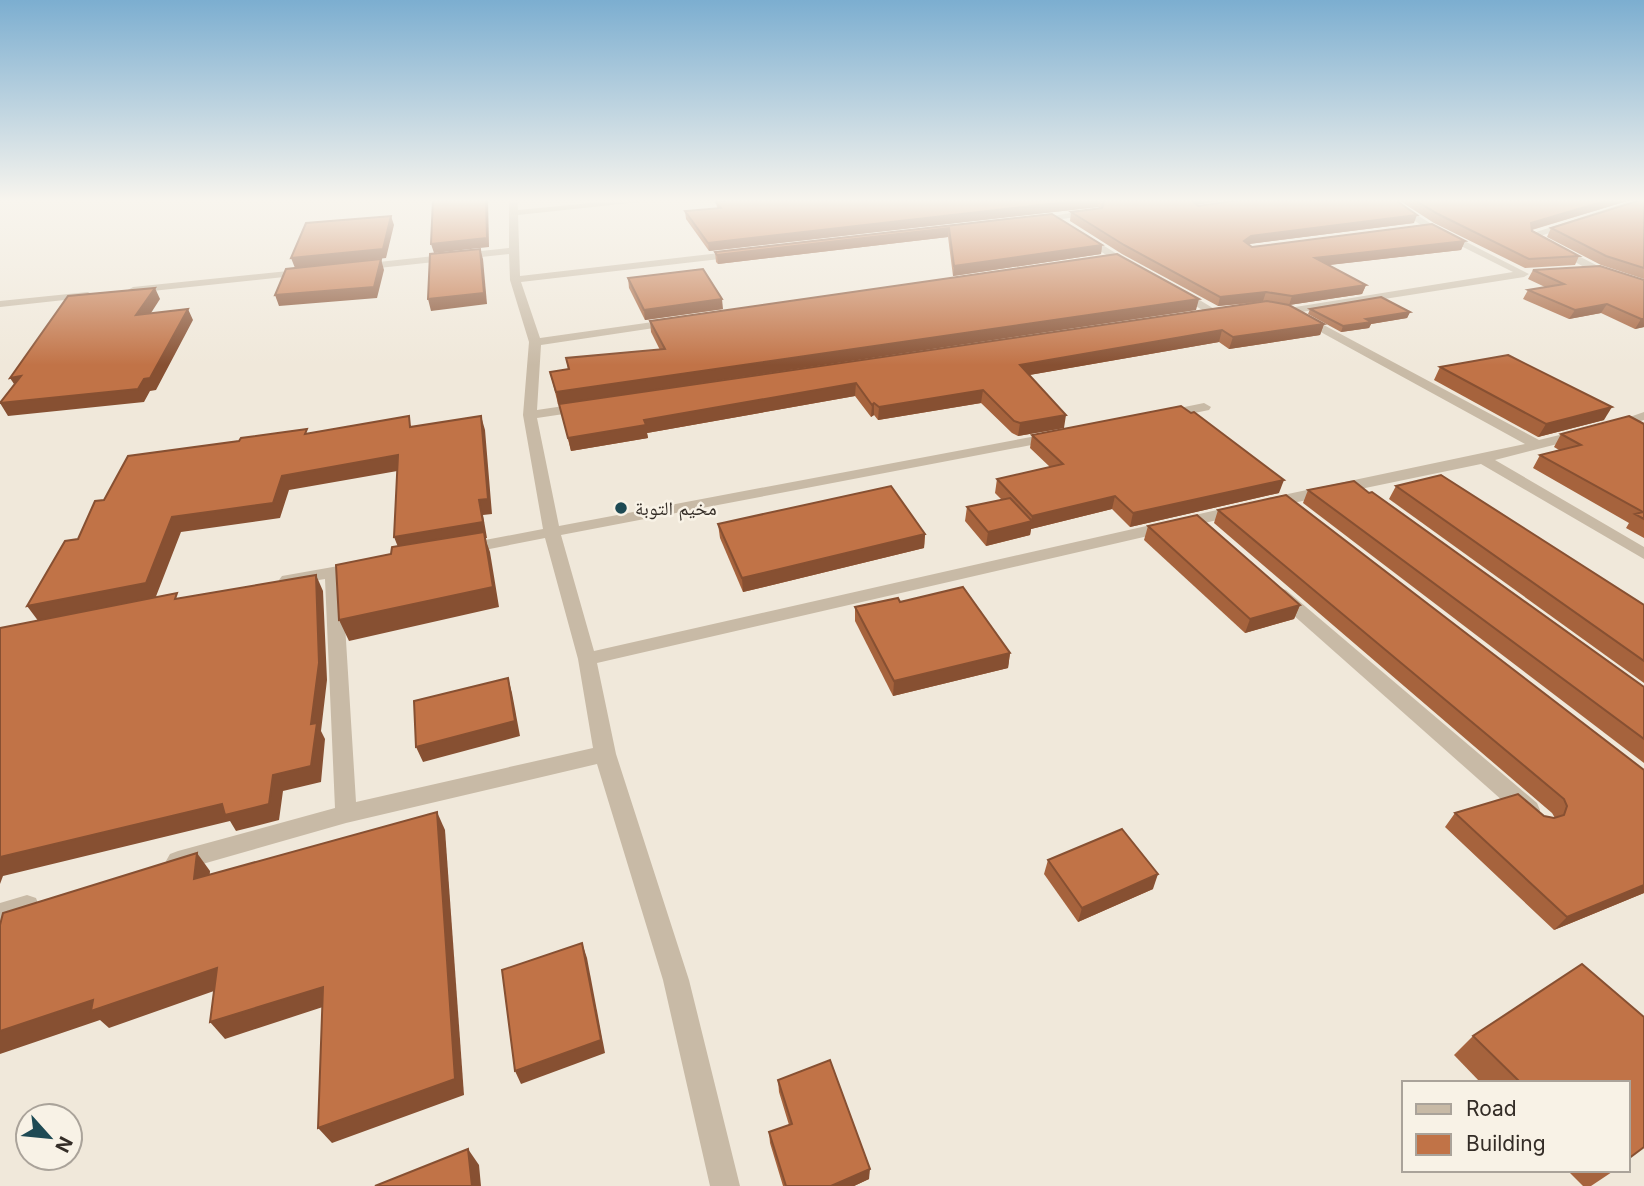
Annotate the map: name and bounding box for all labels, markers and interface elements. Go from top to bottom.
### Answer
place label: مخيم التوبة [635,497,717,521]
marker: مخيم التوبة [613,500,629,516]
legend [1402,1081,1630,1172]
text: Road [1466,1096,1517,1121]
north arrow [14,1102,84,1172]
text: Building [1466,1131,1546,1156]
text: N [50,1133,77,1156]

